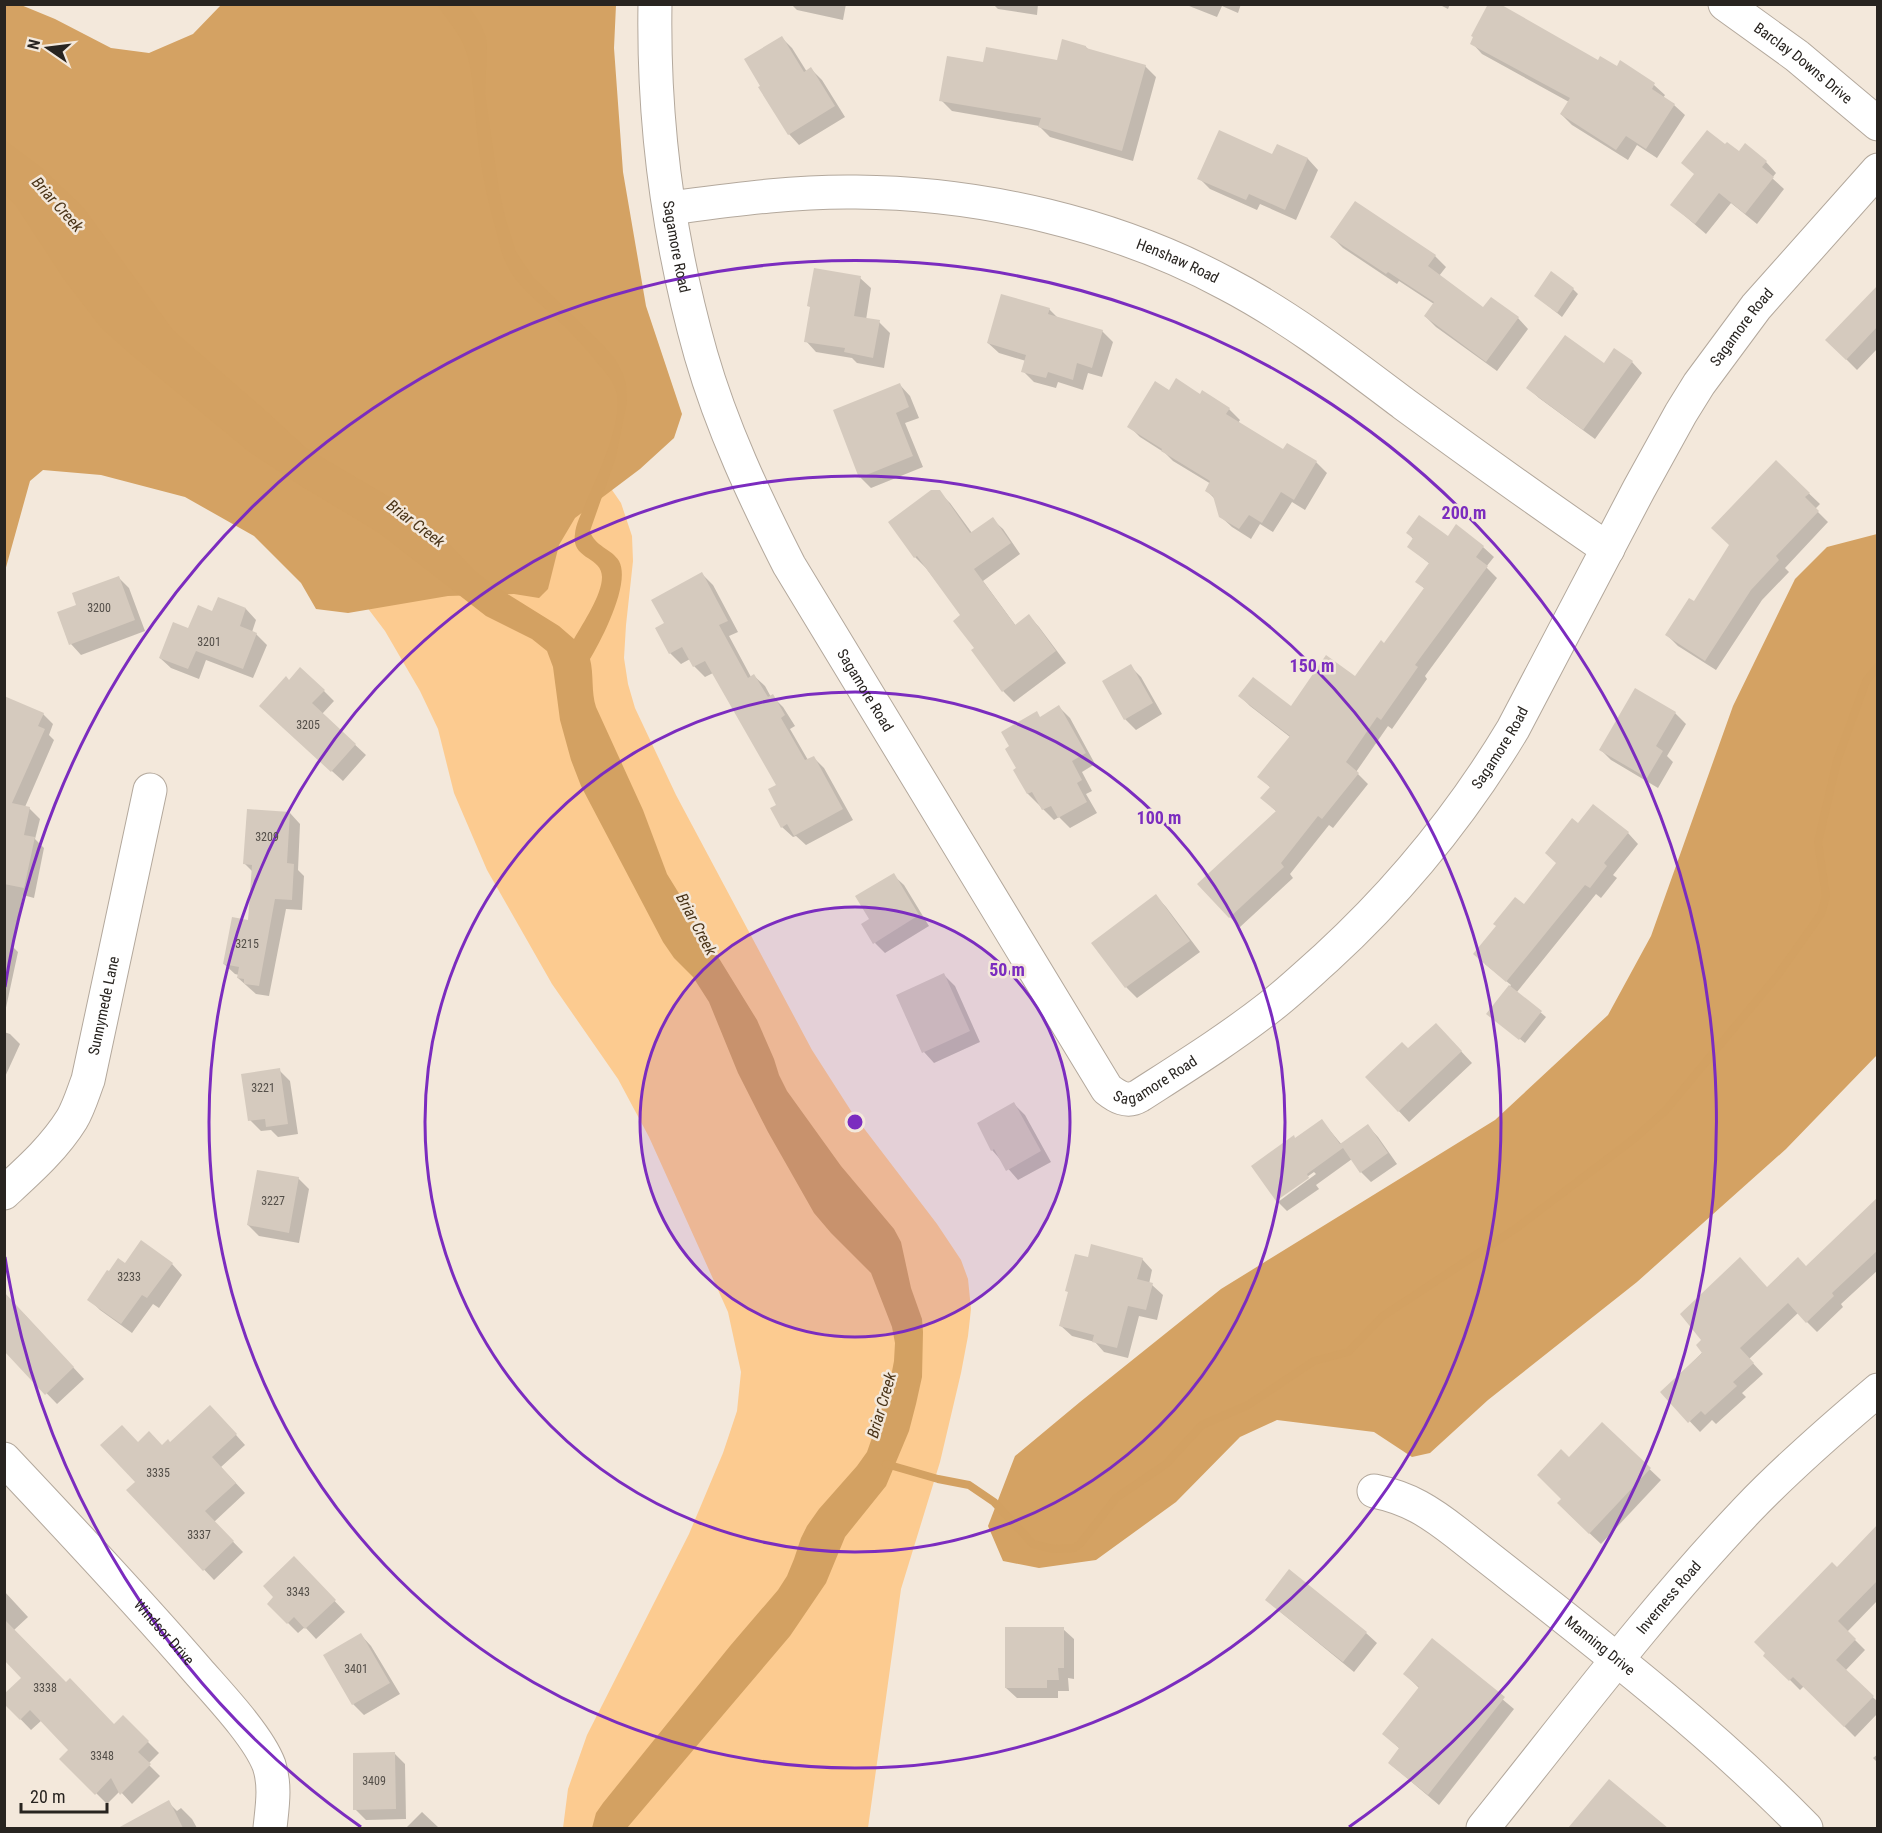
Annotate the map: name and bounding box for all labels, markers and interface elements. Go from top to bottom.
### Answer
north arrow [18,18,78,78]
street label: Barclay Downs Drive [1750,19,1856,107]
text: N [24,37,44,52]
water label: Briar Creek [28,173,88,237]
street label: Sagamore Road [659,199,694,294]
street label: Henshaw Road [1134,235,1222,287]
street label: Sagamore Road [1706,285,1777,370]
water label: Briar Creek [383,496,449,552]
text: 200 m [1442,502,1486,523]
house number: 3200 [87,601,111,615]
house number: 3201 [197,635,221,649]
street label: Sagamore Road [833,646,897,735]
text: 150 m [1290,655,1334,676]
street label: Sagamore Road [1468,704,1532,793]
house number: 3205 [296,718,320,732]
text: 100 m [1137,807,1181,828]
house number: 3209 [255,830,279,844]
water label: Briar Creek [672,890,721,959]
house number: 3215 [235,937,259,951]
street label: Sunnymede Lane [85,955,123,1057]
text: 50 m [989,959,1025,980]
street label: Sagamore Road [1110,1052,1200,1108]
house number: 3221 [251,1081,275,1095]
centre of rings [845,1112,865,1132]
house number: 3227 [261,1194,285,1208]
house number: 3233 [117,1270,141,1284]
water label: Briar Creek [863,1369,900,1440]
house number: 3335 [146,1466,170,1480]
house number: 3337 [187,1528,211,1542]
street label: Inverness Road [1633,1557,1705,1638]
house number: 3343 [286,1585,310,1599]
street label: Windsor Drive [130,1596,198,1669]
street label: Manning Drive [1561,1612,1638,1679]
house number: 3401 [344,1662,368,1676]
house number: 3338 [33,1681,57,1695]
house number: 3348 [90,1749,114,1763]
house number: 3409 [362,1774,386,1788]
scale bar [21,1776,106,1814]
text: 20 m [30,1786,65,1807]

